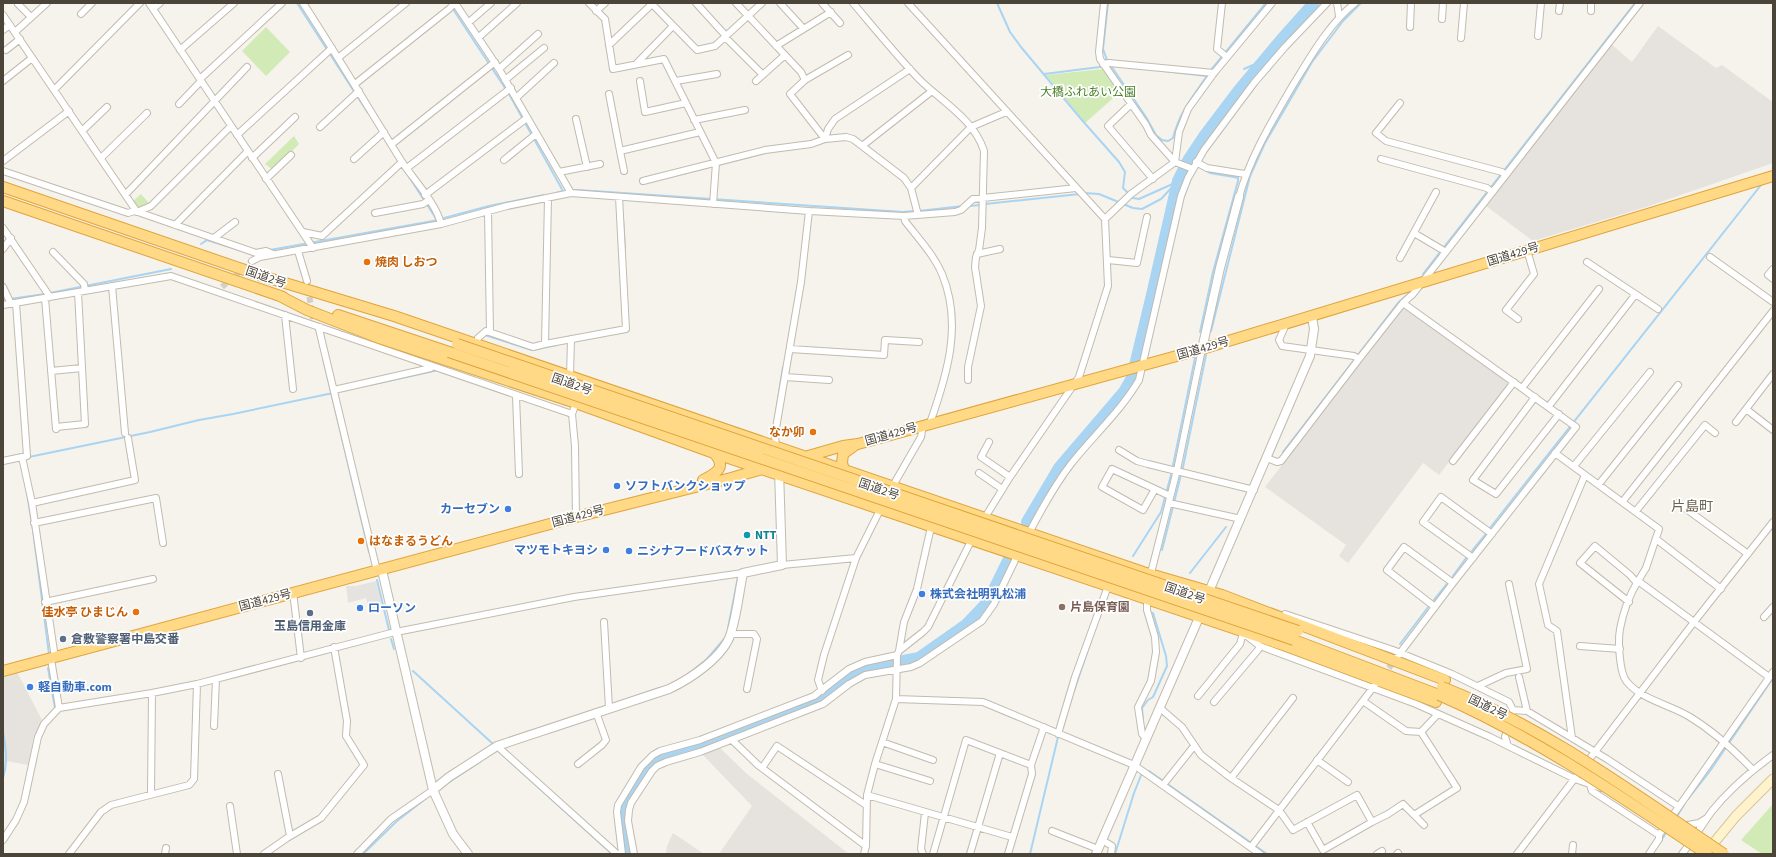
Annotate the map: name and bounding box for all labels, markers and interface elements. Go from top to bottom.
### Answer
park label: 大橋ふれあい公園 [1040,84,1136,101]
street label: 国道429号 [1485,238,1541,270]
place label: 焼肉 しおつ [375,254,437,271]
marker: 焼肉 しおつ [362,257,372,267]
street label: 国道2号 [243,263,288,292]
street label: 国道429号 [1175,333,1231,364]
street label: 国道2号 [549,370,594,399]
street label: 国道429号 [863,419,919,450]
place label: なか卯 [769,424,805,441]
marker: なか卯 [808,427,818,437]
street label: 国道2号 [856,475,901,504]
place label: ソフトバンクショップ [625,478,746,495]
marker: ソフトバンクショップ [612,481,622,491]
district label: 片島町 [1671,497,1713,517]
place label: カーセブン [440,501,500,518]
street label: 国道429号 [550,501,606,532]
marker: カーセブン [503,504,513,514]
place label: NTT [755,527,777,544]
marker: NTT [742,530,752,540]
place label: はなまるうどん [369,533,453,550]
marker: はなまるうどん [356,536,366,546]
place label: マツモトキヨシ [514,542,598,559]
place label: ニシナフードバスケット [637,543,769,560]
marker: マツモトキヨシ [601,545,611,555]
marker: ニシナフードバスケット [624,546,634,556]
street label: 国道2号 [1162,579,1207,608]
street label: 国道429号 [237,585,293,616]
place label: 株式会社明乳松浦 [930,586,1026,603]
marker: 株式会社明乳松浦 [917,589,927,599]
place label: 片島保育園 [1070,599,1130,616]
place label: ローソン [368,600,416,617]
marker: 片島保育園 [1057,602,1067,612]
marker: ローソン [355,603,365,613]
place label: 佳水亭 ひまじん [42,604,128,621]
marker: 佳水亭 ひまじん [131,607,141,617]
marker: 玉島信用金庫 [305,608,315,618]
place label: 玉島信用金庫 [274,618,346,635]
place label: 倉敷警察署中島交番 [71,631,180,648]
marker: 倉敷警察署中島交番 [58,634,68,644]
place label: 軽自動車.com [38,679,112,696]
marker: 軽自動車.com [25,682,35,692]
street label: 国道2号 [1465,691,1510,724]

